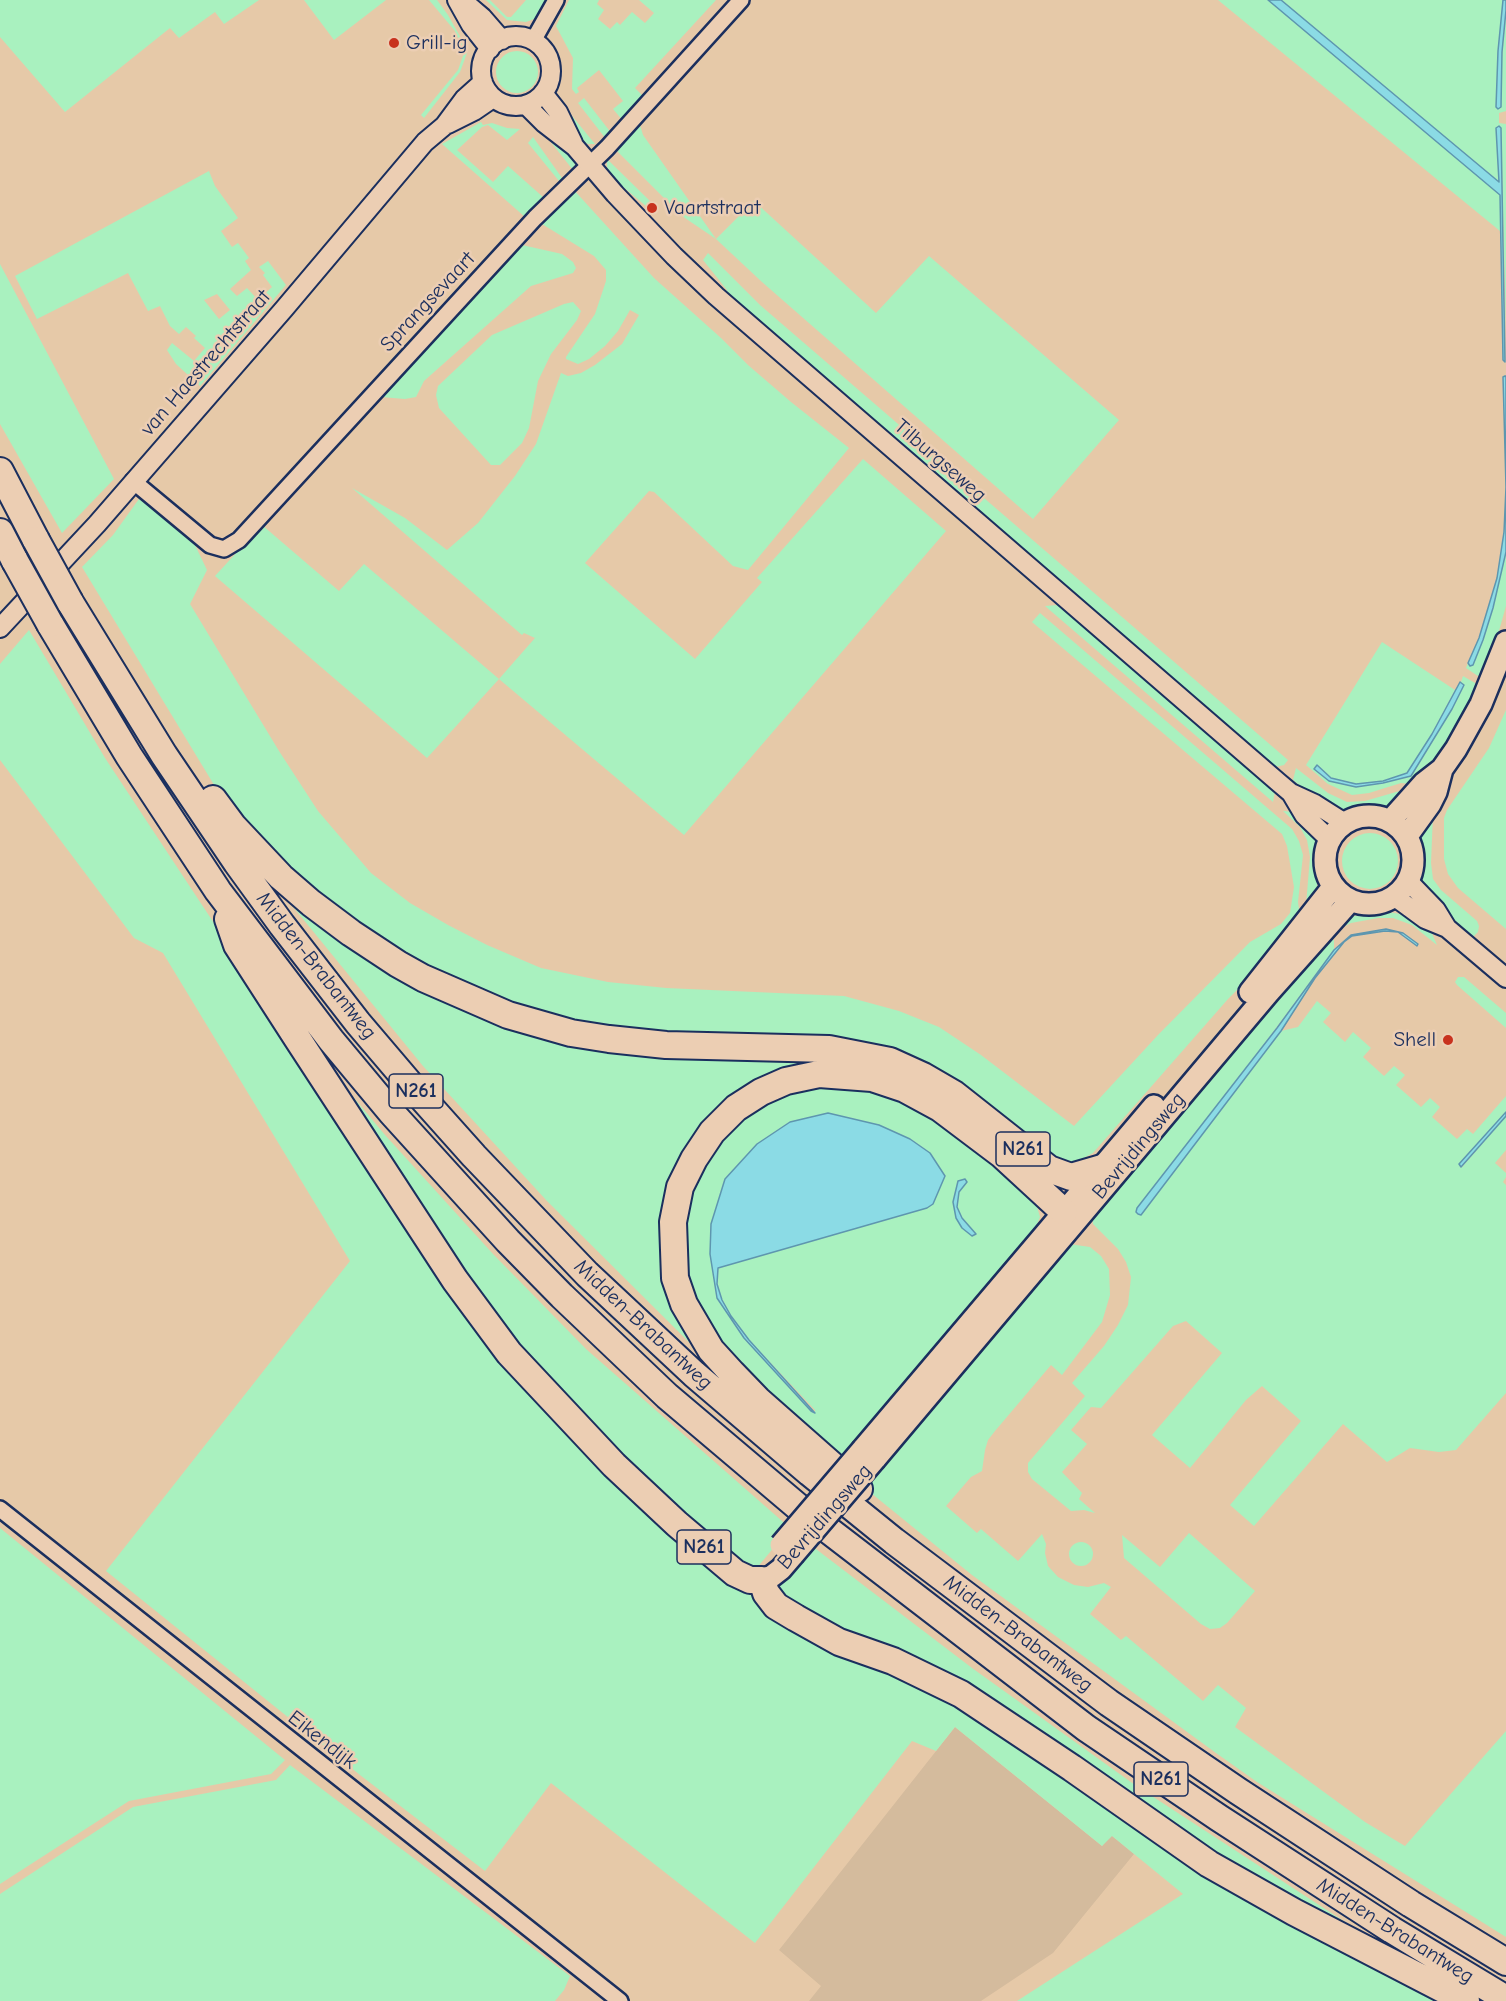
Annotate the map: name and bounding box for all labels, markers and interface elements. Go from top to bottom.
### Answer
place label: Grill-ig [406,30,468,56]
marker: Grill-ig [387,36,401,50]
place label: Vaartstraat [664,195,760,221]
marker: Vaartstraat [645,201,659,215]
street label: Sprangsevaart [375,247,481,357]
street label: van Haestrechtstraat [136,285,276,441]
street label: Tilburgseweg [889,414,991,508]
street label: Midden-Brabantweg [251,887,381,1045]
place label: Shell [1393,1027,1436,1053]
marker: Shell [1441,1033,1455,1047]
road number: N261 [389,1074,443,1108]
street label: Bevrijdingsweg [1087,1088,1191,1204]
road number: N261 [996,1132,1050,1166]
street label: Midden-Brabantweg [568,1254,718,1396]
street label: Bevrijdingsweg [772,1459,878,1575]
road number: N261 [677,1530,731,1564]
street label: Midden-Brabantweg [938,1570,1098,1698]
street label: Eikendijk [283,1705,361,1775]
road number: N261 [1134,1762,1188,1796]
street label: Midden-Brabantweg [1312,1872,1478,1990]

